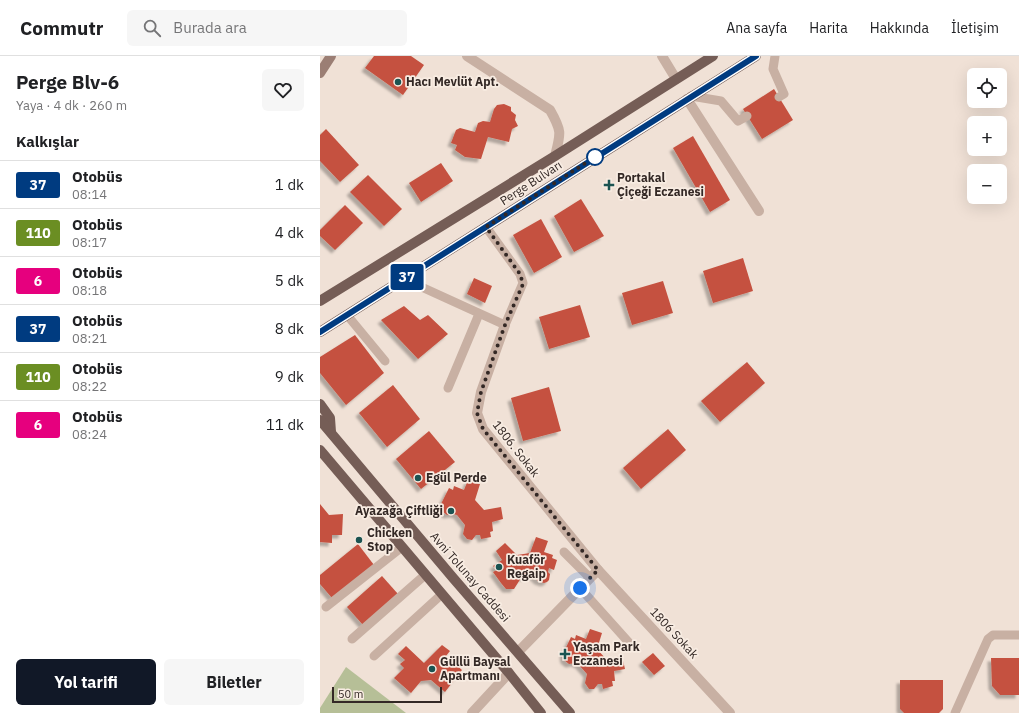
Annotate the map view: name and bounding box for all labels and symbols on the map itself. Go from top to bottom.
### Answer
place label: Hacı Mevlüt Apt. [406,74,499,89]
marker: Hacı Mevlüt Apt. [393,77,403,87]
unlabelled marker [586,148,604,166]
street label: Perge Bulvarı [497,157,565,208]
place label: Portakal Çiçeği Eczanesi [617,170,704,199]
marker: Portakal Çiçeği Eczanesi [604,180,614,190]
line badge: 37 [389,264,425,290]
street label: 1806. Sokak [490,417,544,480]
place label: Egül Perde [426,470,487,485]
marker: Egül Perde [413,473,423,483]
place label: Ayazağa Çiftliği [355,503,443,518]
marker: Ayazağa Çiftliği [446,506,456,516]
place label: Chicken Stop [367,525,412,554]
street label: Avni Tolunay Caddesi [427,529,513,625]
marker: Chicken Stop [354,535,364,545]
place label: Kuaför Regaip [507,552,546,581]
marker: Kuaför Regaip [494,562,504,572]
your location [570,578,590,598]
street label: 1806 Sokak [647,604,702,662]
place label: Yaşam Park Eczanesi [573,639,640,668]
marker: Yaşam Park Eczanesi [560,649,570,659]
place label: Güllü Baysal Apartmanı [440,654,511,683]
marker: Güllü Baysal Apartmanı [427,664,437,674]
scale bar [332,685,442,704]

